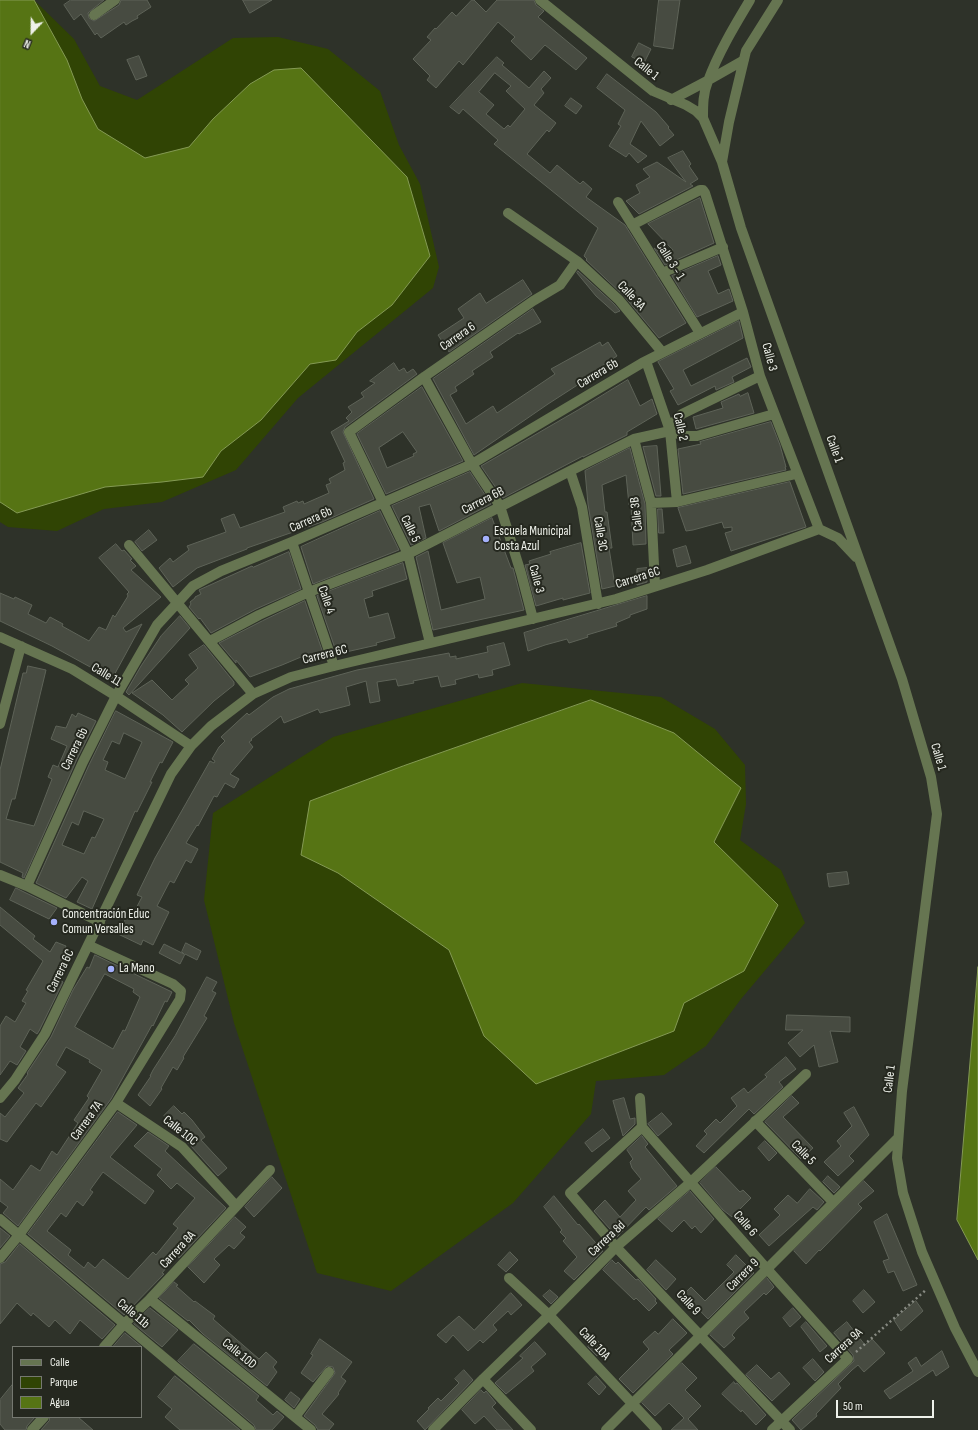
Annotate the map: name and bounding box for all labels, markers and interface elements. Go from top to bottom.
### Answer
north arrow [12,12,52,52]
text: N [22,36,32,51]
street label: Calle 1 [630,54,662,84]
street label: Calle 3 - 1 [652,239,688,283]
street label: Calle 3A [614,278,648,314]
street label: Carrera 6 [437,319,479,355]
street label: Calle 3 [758,341,780,373]
street label: Carrera 6b [575,356,621,392]
street label: Calle 2 [669,411,691,443]
street label: Calle 1 [822,433,846,465]
street label: Carrera 6B [459,484,507,518]
street label: Calle 3B [627,496,647,532]
street label: Carrera 6b [287,504,335,536]
street label: Calle 5 [397,513,423,545]
street label: Calle 3C [590,516,610,552]
place label: Escuela Municipal Costa Azul [494,524,571,555]
marker: Escuela Municipal Costa Azul [481,534,491,544]
street label: Calle 3 [525,563,547,595]
street label: Carrera 6C [614,563,662,593]
street label: Calle 4 [314,584,338,616]
street label: Carrera 6C [301,642,349,668]
street label: Calle 11 [88,660,124,690]
street label: Carrera 6b [58,725,92,773]
street label: Calle 1 [927,742,949,772]
place label: Concentración Educ Comun Versalles [62,907,150,938]
marker: Concentración Educ Comun Versalles [49,917,59,927]
street label: Carrera 6C [44,947,78,995]
place label: La Mano [119,961,155,977]
marker: La Mano [106,964,116,974]
street label: Calle 1 [881,1064,899,1094]
street label: Carrera 7A [68,1098,106,1144]
street label: Calle 10C [159,1113,201,1149]
street label: Calle 5 [788,1137,818,1169]
street label: Calle 6 [730,1208,760,1240]
street label: Carrera 8d [585,1218,629,1260]
street label: Carrera 8A [157,1228,199,1272]
street label: Carrera 9 [723,1255,763,1295]
street label: Calle 9 [672,1287,704,1319]
street label: Calle 11b [113,1296,153,1332]
street label: Calle 10A [575,1324,613,1364]
street label: Carrera 9A [822,1325,866,1367]
street label: Calle 10D [219,1335,259,1373]
legend [12,1346,142,1418]
text: Calle [50,1355,70,1370]
text: Parque [50,1375,78,1390]
scale bar [838,1392,936,1418]
text: Agua [50,1395,70,1410]
text: 50 m [843,1399,863,1414]

